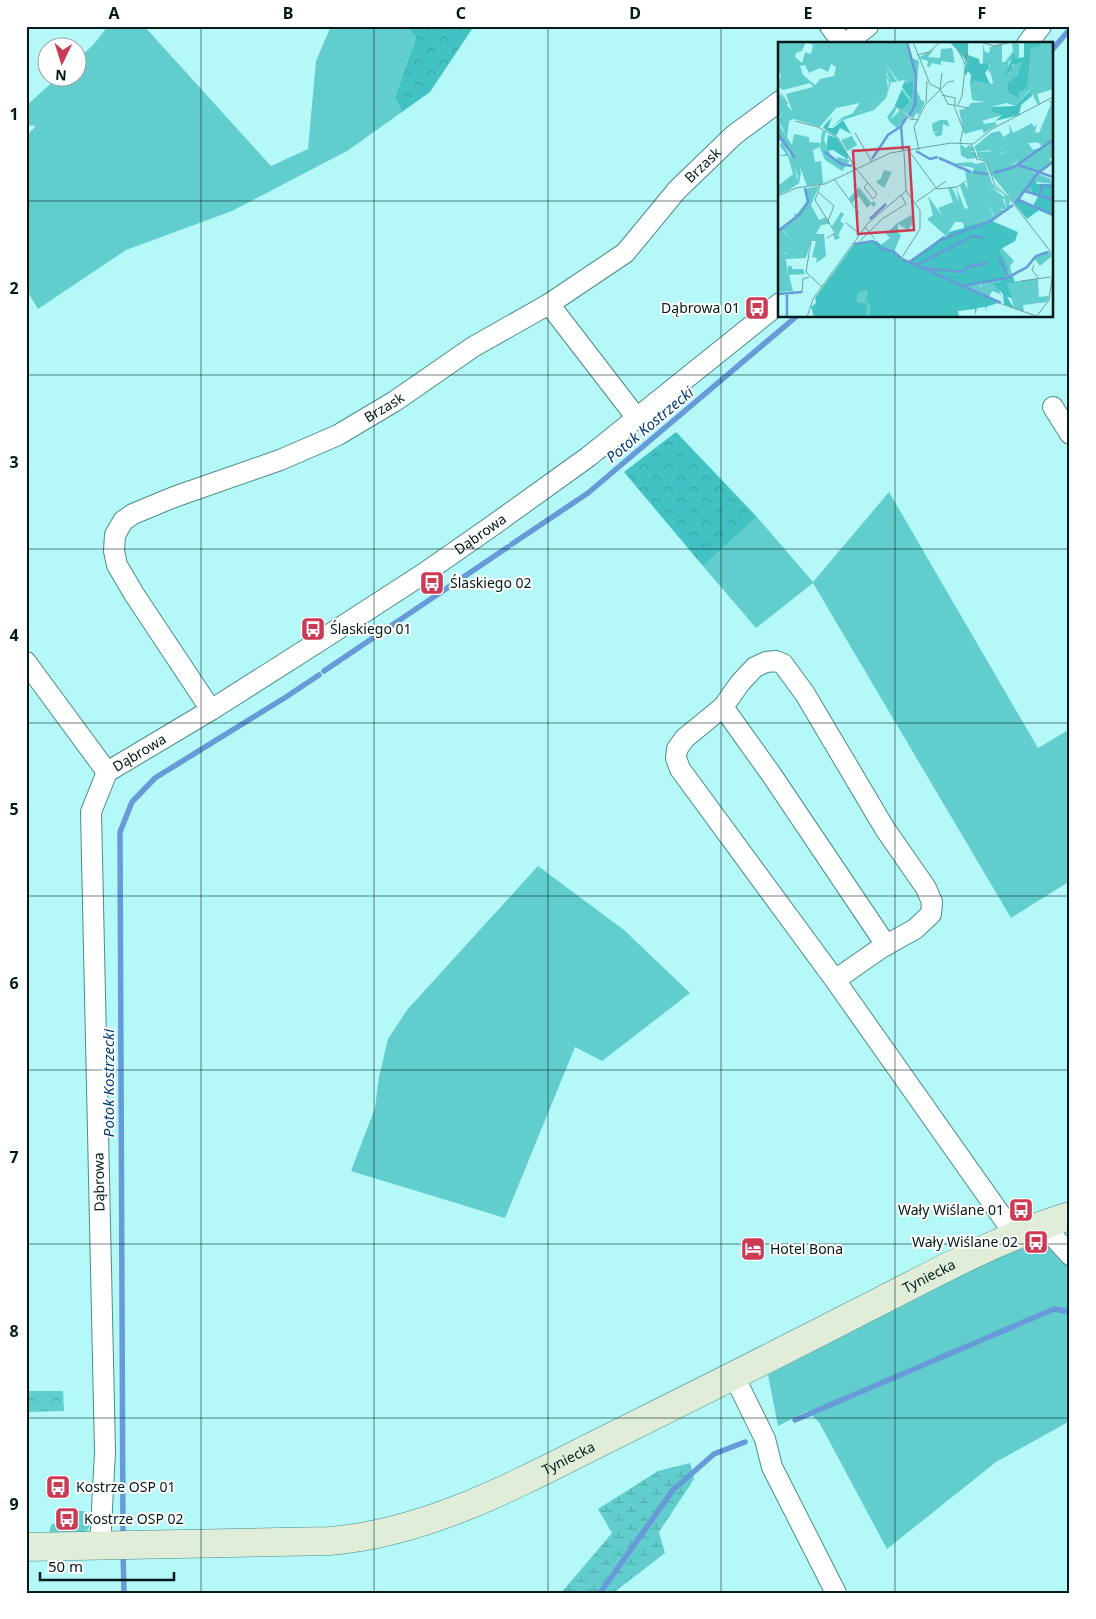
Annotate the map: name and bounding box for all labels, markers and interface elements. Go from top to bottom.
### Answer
text: A [108,2,120,24]
text: B [283,2,293,24]
text: C [456,2,466,24]
text: D [629,2,641,24]
text: E [804,2,813,24]
text: F [978,2,986,24]
north arrow [38,38,88,88]
inset map [778,42,1054,318]
text: N [55,66,67,85]
text: 1 [9,103,19,125]
street label: Brzask [680,142,725,187]
text: 2 [9,277,19,299]
bus stop icon: Dąbrowa 01 [744,295,770,321]
place label: Dąbrowa 01 [661,298,740,317]
water label: Potok Kostrzecki [601,381,698,467]
street label: Brzask [360,387,408,426]
text: 3 [9,451,19,473]
street label: Dąbrowa [450,509,510,559]
bus stop icon: Ślaskiego 02 [419,570,445,596]
place label: Ślaskiego 02 [450,573,532,592]
bus stop icon: Ślaskiego 01 [300,616,326,642]
place label: Ślaskiego 01 [330,619,412,638]
text: 4 [9,624,19,646]
street label: Dąbrowa [109,729,169,776]
text: 5 [9,798,19,820]
text: 6 [9,972,19,994]
water label: Potok Kostrzecki [98,1028,118,1137]
text: 7 [9,1146,19,1168]
street label: Dąbrowa [88,1152,109,1212]
bus stop icon: Wały Wiślane 01 [1008,1197,1034,1223]
place label: Wały Wiślane 01 [898,1200,1004,1219]
bus stop icon: Wały Wiślane 02 [1023,1229,1049,1255]
place label: Wały Wiślane 02 [912,1232,1018,1251]
hotel icon: Hotel Bona [740,1236,766,1262]
place label: Hotel Bona [770,1239,843,1258]
street label: Tyniecka [899,1254,958,1297]
text: 8 [9,1320,19,1342]
street label: Tyniecka [539,1437,598,1479]
bus stop icon: Kostrze OSP 01 [45,1474,71,1500]
place label: Kostrze OSP 01 [76,1477,176,1496]
text: 9 [9,1493,19,1515]
bus stop icon: Kostrze OSP 02 [54,1506,80,1532]
place label: Kostrze OSP 02 [84,1509,184,1528]
scale bar [40,1549,174,1581]
text: 50 m [48,1556,83,1576]

